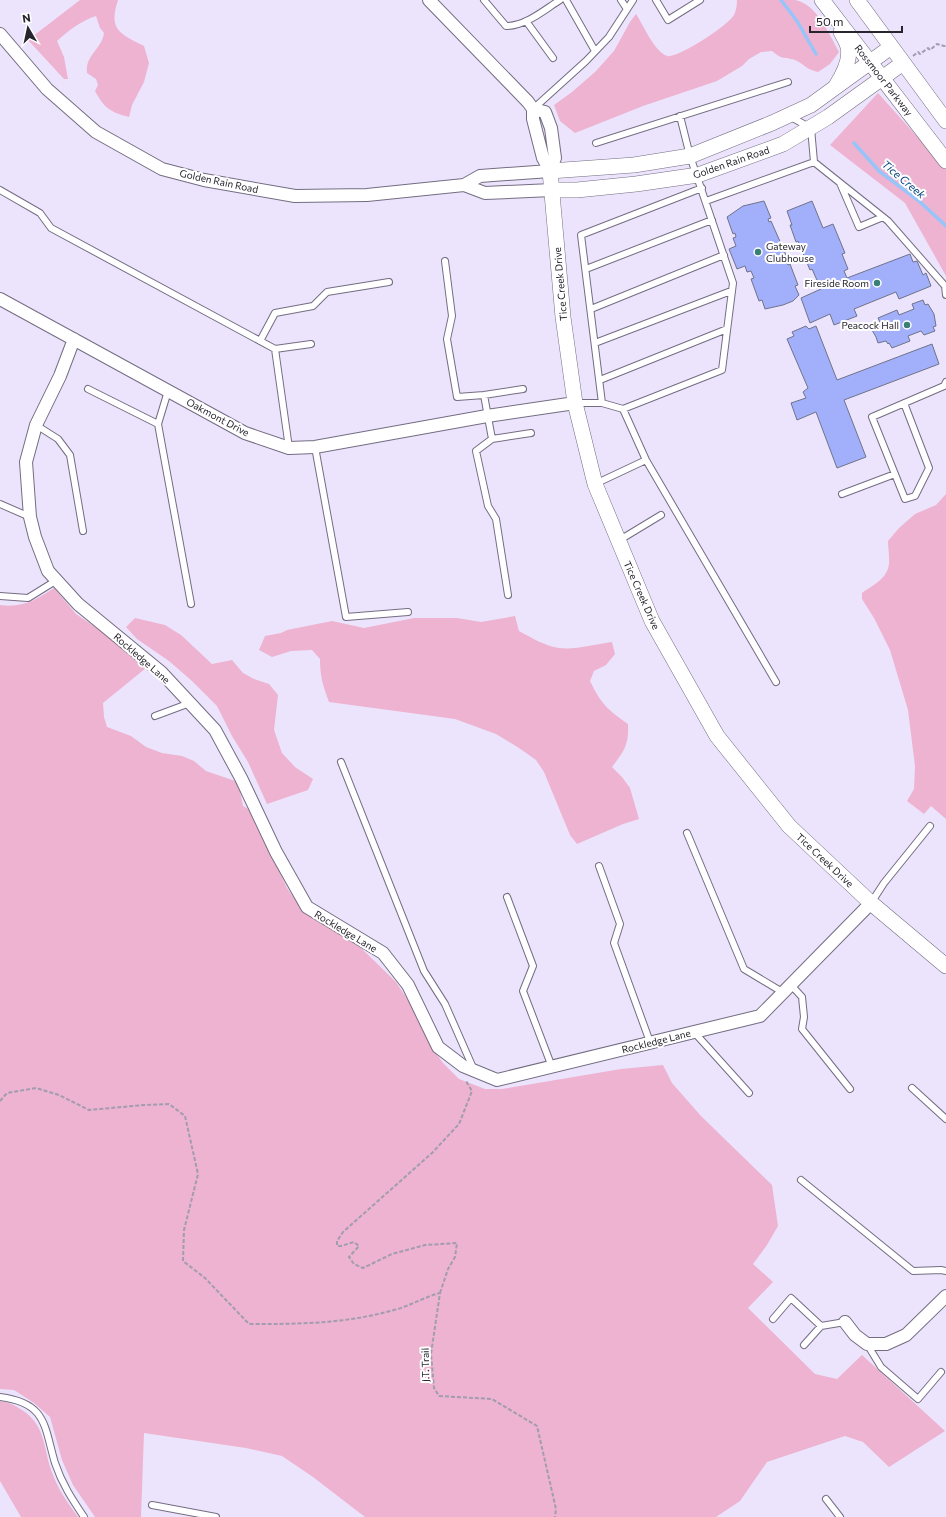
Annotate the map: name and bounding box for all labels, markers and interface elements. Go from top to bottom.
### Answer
north arrow [8,8,48,48]
scale bar [810,8,902,34]
text: N [21,11,31,25]
text: 50 m [816,14,844,28]
street label: Rossmoor Parkway [852,42,916,118]
street label: Golden Rain Road [691,143,771,181]
water label: Tice Creek [880,157,929,202]
street label: Golden Rain Road [179,167,260,195]
place label: Gateway Clubhouse [766,240,814,264]
street label: Tice Creek Drive [551,247,569,321]
marker: Gateway Clubhouse [753,247,763,257]
place label: Fireside Room [804,277,869,289]
marker: Fireside Room [872,278,882,288]
place label: Peacock Hall [841,319,899,331]
marker: Peacock Hall [902,320,912,330]
street label: Oakmont Drive [185,395,251,439]
street label: Tice Creek Drive [622,559,662,631]
street label: Rockledge Lane [111,630,173,686]
street label: Tice Creek Drive [794,830,856,890]
street label: Rockledge Lane [313,908,379,954]
street label: Rockledge Lane [620,1027,692,1055]
street label: J.T. Trail [419,1348,431,1382]

